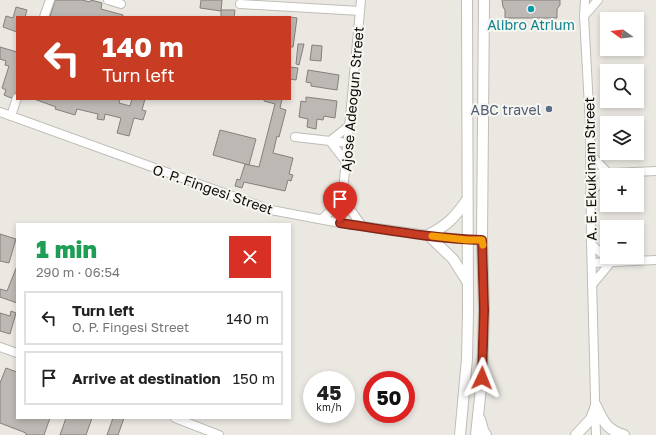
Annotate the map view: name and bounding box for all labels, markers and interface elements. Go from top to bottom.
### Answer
marker: Alibro Atrium [526,4,536,14]
north arrow [600,12,644,56]
map controls [600,12,644,264]
place label: Alibro Atrium [487,16,575,33]
street label: Ajose Adeogun Street [337,26,367,172]
text: 140 m [102,30,184,63]
icon: left [36,32,88,84]
text: Turn left [102,64,175,86]
button: search [600,64,644,108]
street label: A. E. Ekukinam Street [580,97,600,241]
place label: ABC travel [471,101,541,118]
marker: ABC travel [544,104,554,114]
button: layers [600,116,644,160]
street label: O. P. Fingesi Street [151,160,275,218]
button: + [600,168,644,212]
pin [323,182,357,223]
icon: arrive [329,188,351,210]
button: − [600,220,644,264]
text: 1 min [36,234,97,263]
button: close [229,236,271,278]
text: 290 m · 06:54 [36,264,120,280]
text: Turn left [72,301,134,319]
icon: left [38,307,60,329]
text: 140 m [226,309,269,327]
text: O. P. Fingesi Street [72,319,189,335]
position arrow [461,357,503,399]
icon: arrive [38,367,60,389]
text: Arrive at destination [72,369,221,387]
text: 150 m [233,369,275,387]
speed limit sign: 50 [363,371,415,423]
text: 45 [317,380,341,404]
text: km/h [316,401,342,413]

